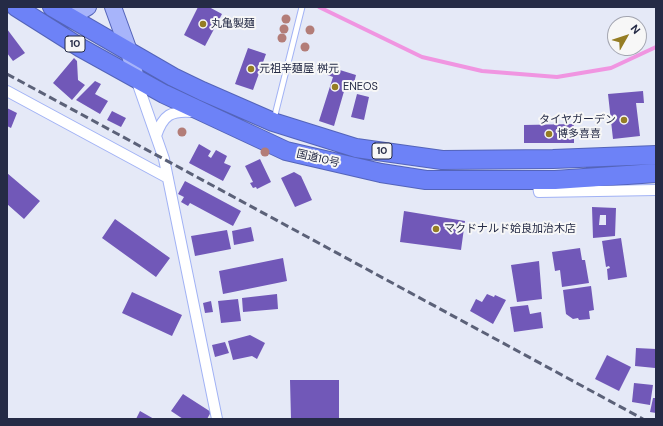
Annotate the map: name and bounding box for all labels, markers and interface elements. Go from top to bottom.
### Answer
north arrow [607,16,647,56]
place label: 丸亀製麺 [211,17,255,31]
marker: 丸亀製麺 [198,19,208,29]
text: N [628,22,644,37]
road number: 10 [65,36,85,52]
place label: 元祖辛麺屋 桝元 [259,62,339,76]
marker: 元祖辛麺屋 桝元 [246,64,256,74]
place label: ENEOS [343,80,378,94]
marker: ENEOS [330,82,340,92]
place label: タイヤガーデン [539,113,616,127]
marker: タイヤガーデン [619,115,629,125]
place label: 博多喜喜 [557,127,601,141]
marker: 博多喜喜 [544,129,554,139]
road number: 10 [372,143,392,159]
street label: 国道10号 [295,148,341,170]
place label: マクドナルド姶良加治木店 [444,222,576,236]
marker: マクドナルド姶良加治木店 [431,224,441,234]

